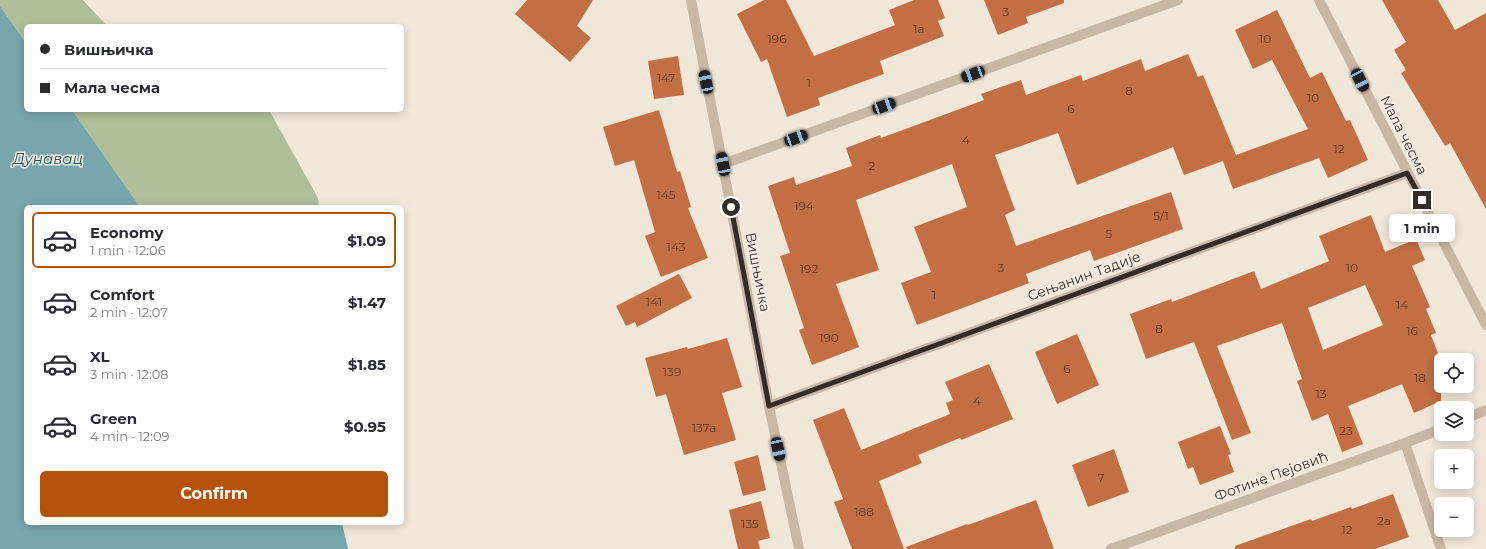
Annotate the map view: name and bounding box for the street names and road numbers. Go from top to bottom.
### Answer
street label: Мала чесма [1376,92,1432,178]
street label: Вишњичка [741,231,775,313]
street label: Сењанин Тадије [1025,247,1143,305]
street label: Фотине Пејовић [1212,447,1330,505]

